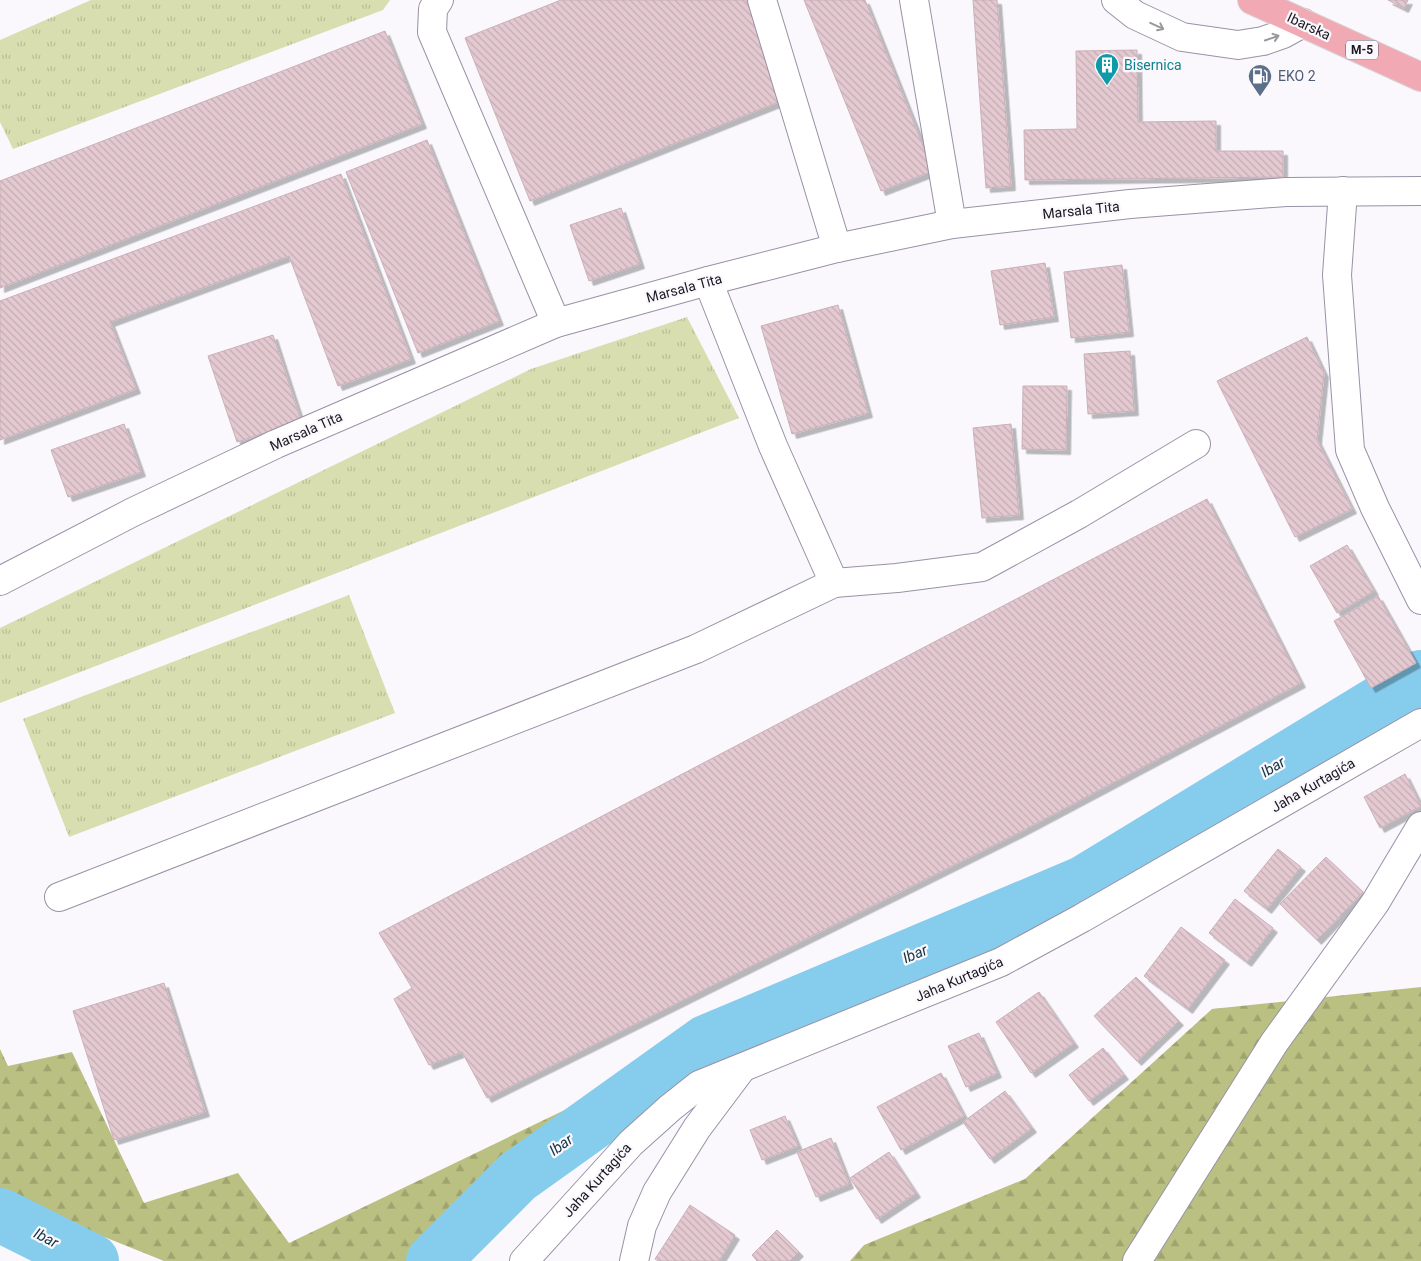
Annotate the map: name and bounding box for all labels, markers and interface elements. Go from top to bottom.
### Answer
street label: Ibarska [1285,9,1333,43]
one-way arrow [1149,21,1164,31]
one-way arrow [1264,33,1279,42]
road number: M-5 [1346,40,1378,60]
building icon: Bisernica [1094,52,1120,86]
place label: Bisernica [1124,57,1182,73]
fuel station icon: EKO 2 [1247,63,1273,97]
place label: EKO 2 [1278,68,1316,84]
street label: Marsala Tita [1042,198,1120,222]
street label: Marsala Tita [644,270,724,306]
street label: Marsala Tita [267,408,345,454]
water label: Ibar [1258,752,1289,781]
street label: Jaha Kurtagića [1268,755,1358,815]
water label: Ibar [900,940,931,967]
street label: Jaha Kurtagića [913,953,1005,1005]
water label: Ibar [546,1130,577,1160]
street label: Jaha Kurtagića [560,1140,634,1220]
water label: Ibar [31,1224,62,1252]

